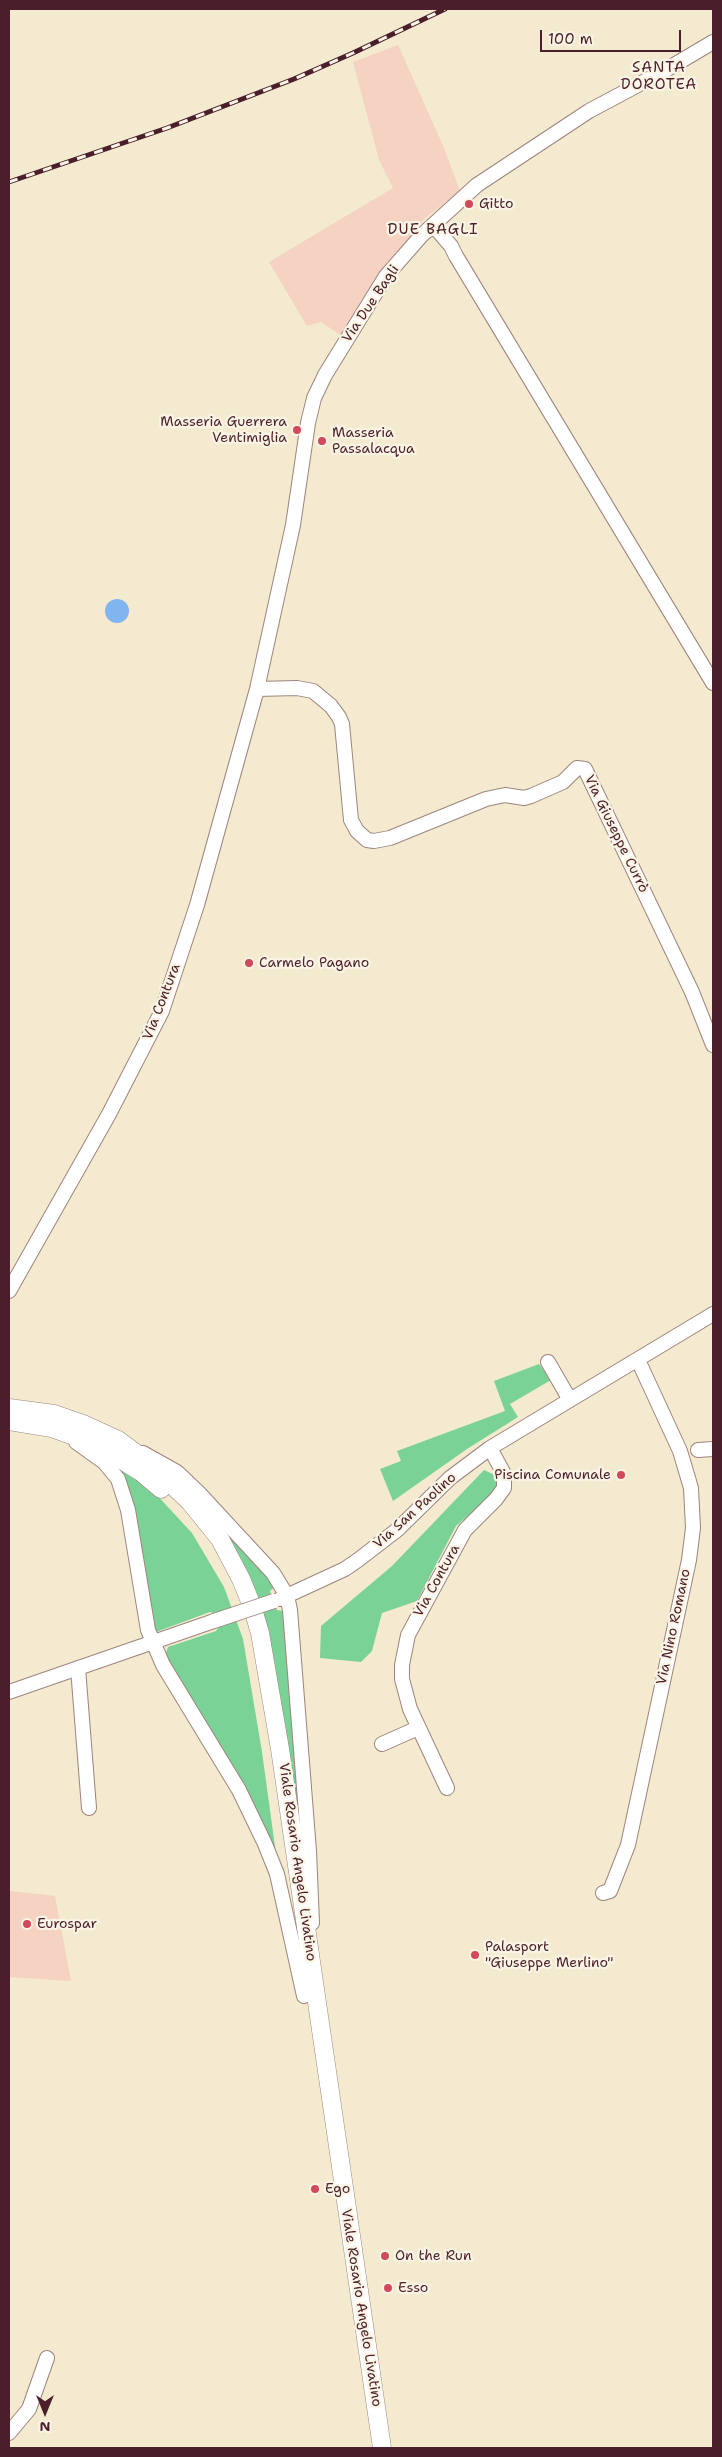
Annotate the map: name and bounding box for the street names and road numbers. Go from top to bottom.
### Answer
street label: Via Due Bagli [339,262,403,346]
street label: Via Giuseppe Currò [580,772,652,896]
street label: Via Contura [140,962,184,1042]
street label: Via San Paolino [370,1469,460,1553]
street label: Via Contura [410,1542,464,1620]
street label: Via Nino Romano [653,1567,695,1687]
street label: Viale Rosario Angelo Livatino [275,1762,319,1962]
street label: Viale Rosario Angelo Livatino [337,2208,385,2408]

